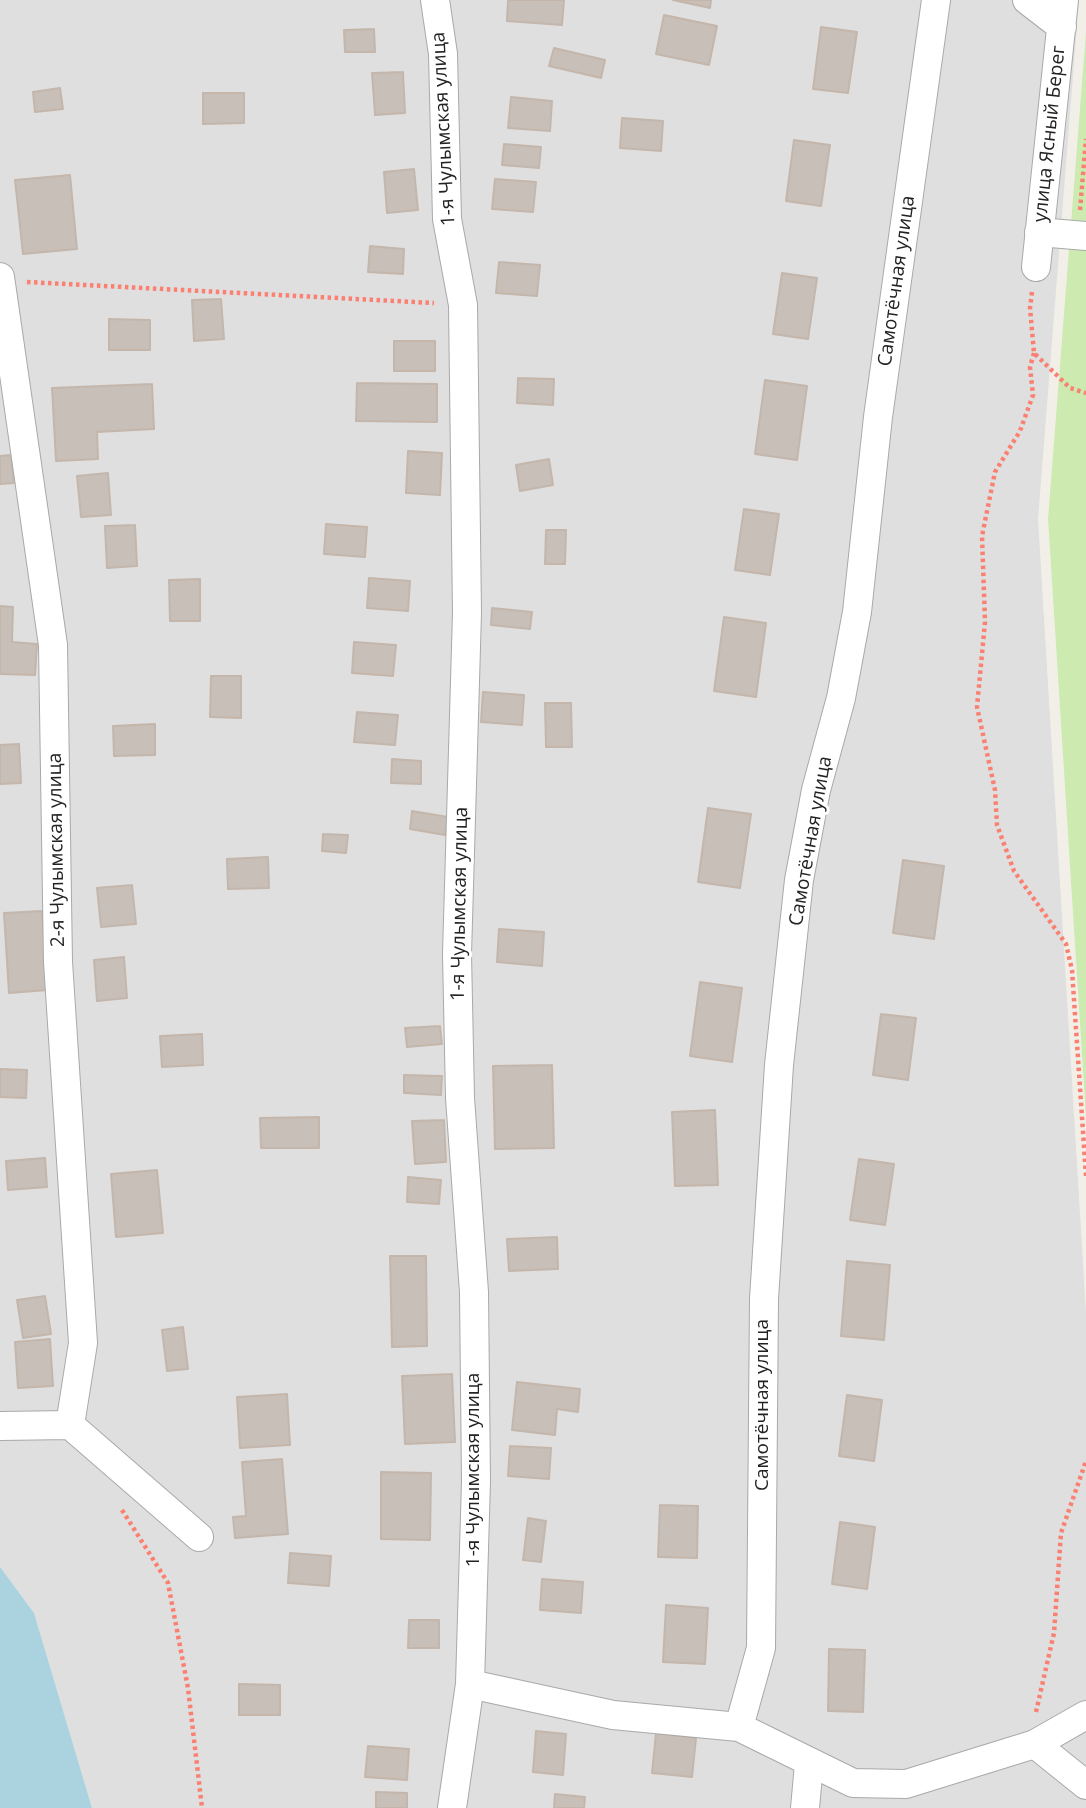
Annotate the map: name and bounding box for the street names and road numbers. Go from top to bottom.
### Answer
street label: 1-я Чулымская улица [428,31,460,227]
street label: улица Ясный Берег [1029,45,1071,223]
street label: Самотёчная улица [874,194,920,368]
street label: 2-я Чулымская улица [44,753,70,947]
street label: Самотёчная улица [785,754,837,928]
street label: 1-я Чулымская улица [447,807,473,1001]
street label: Самотёчная улица [752,1319,774,1491]
street label: 1-я Чулымская улица [463,1373,485,1567]

